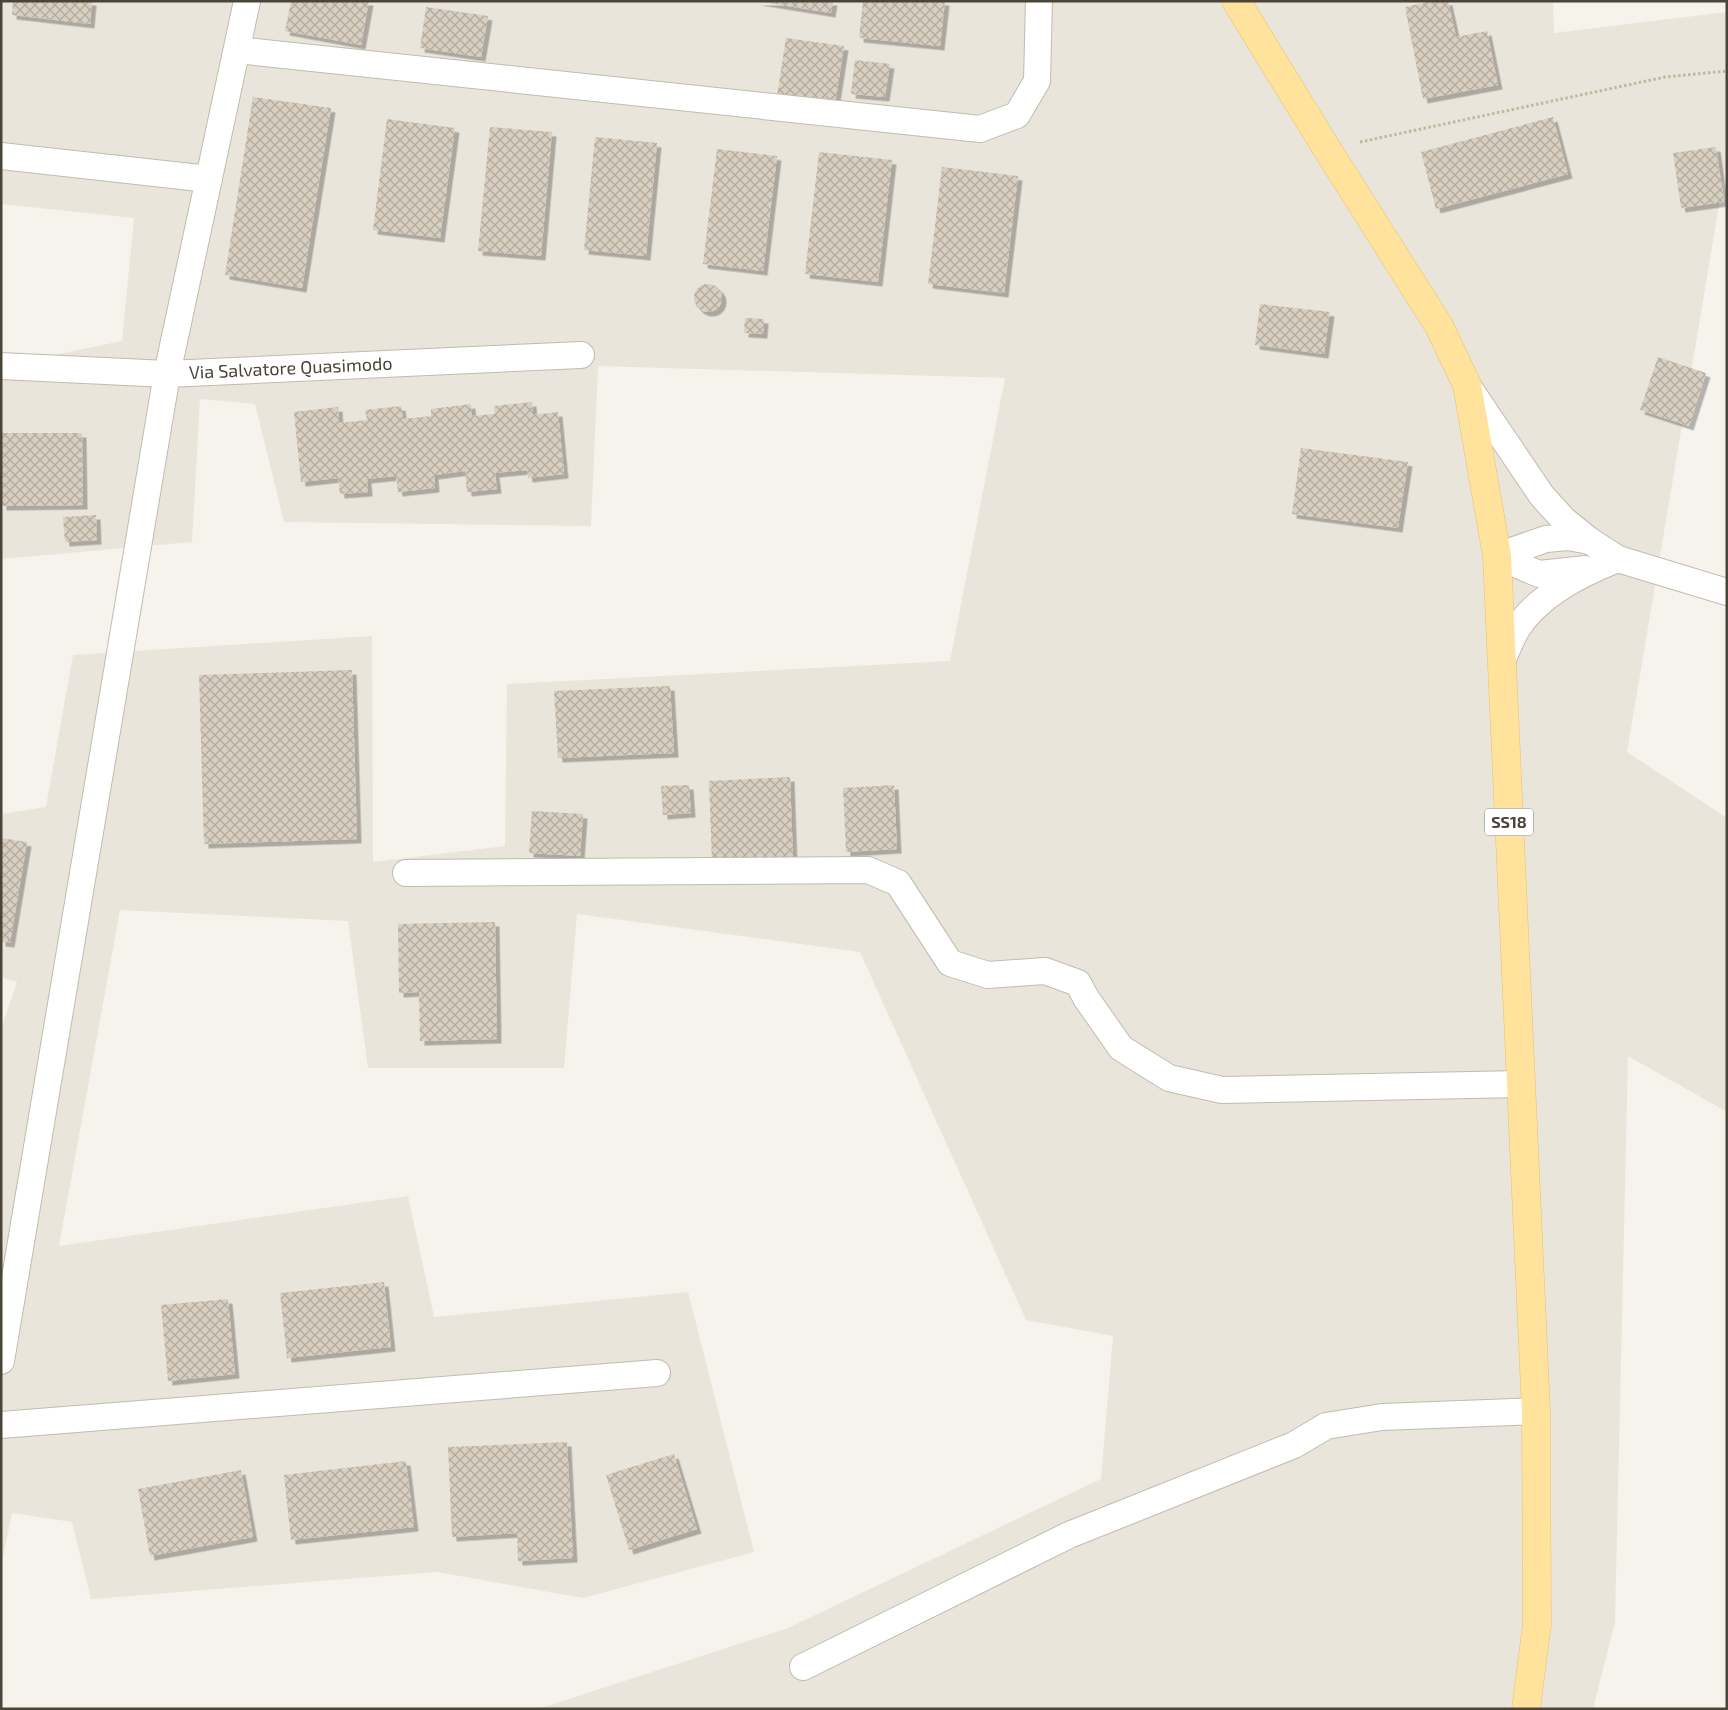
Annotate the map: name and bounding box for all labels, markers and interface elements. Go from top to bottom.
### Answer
street label: Via Salvatore Quasimodo [188,352,393,383]
road number: SS18 [1485,809,1533,836]

